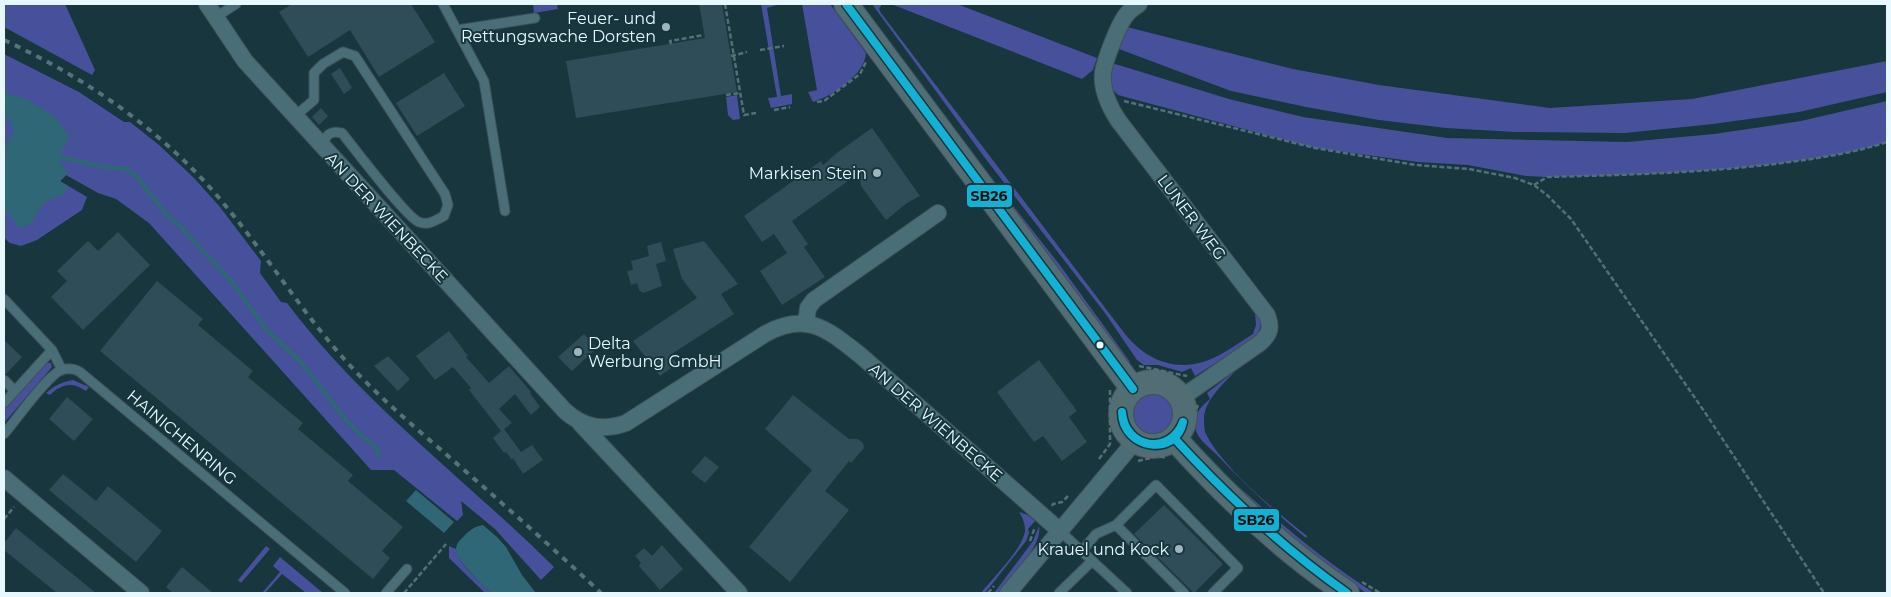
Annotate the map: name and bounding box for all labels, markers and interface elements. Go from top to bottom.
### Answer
place label: Feuer- und Rettungswache Dorsten [461,9,656,46]
marker: Feuer- und Rettungswache Dorsten [660,21,672,33]
street label: AN DER WIENBECKE [322,148,452,286]
place label: Markisen Stein [749,164,867,183]
marker: Markisen Stein [871,167,883,179]
street label: LUNER WEG [1153,171,1230,264]
line badge: SB26 [966,184,1013,208]
text: SB26 [971,187,1007,205]
place label: Delta Werbung GmbH [588,334,722,371]
unlabelled marker [1095,340,1105,350]
marker: Delta Werbung GmbH [572,346,584,358]
street label: AN DER WIENBECKE [865,359,1006,486]
street label: HAINICHENRING [123,386,240,489]
line badge: SB26 [1233,508,1280,532]
text: SB26 [1238,511,1274,529]
place label: Krauel und Kock [1038,540,1169,559]
marker: Krauel und Kock [1173,543,1185,555]

